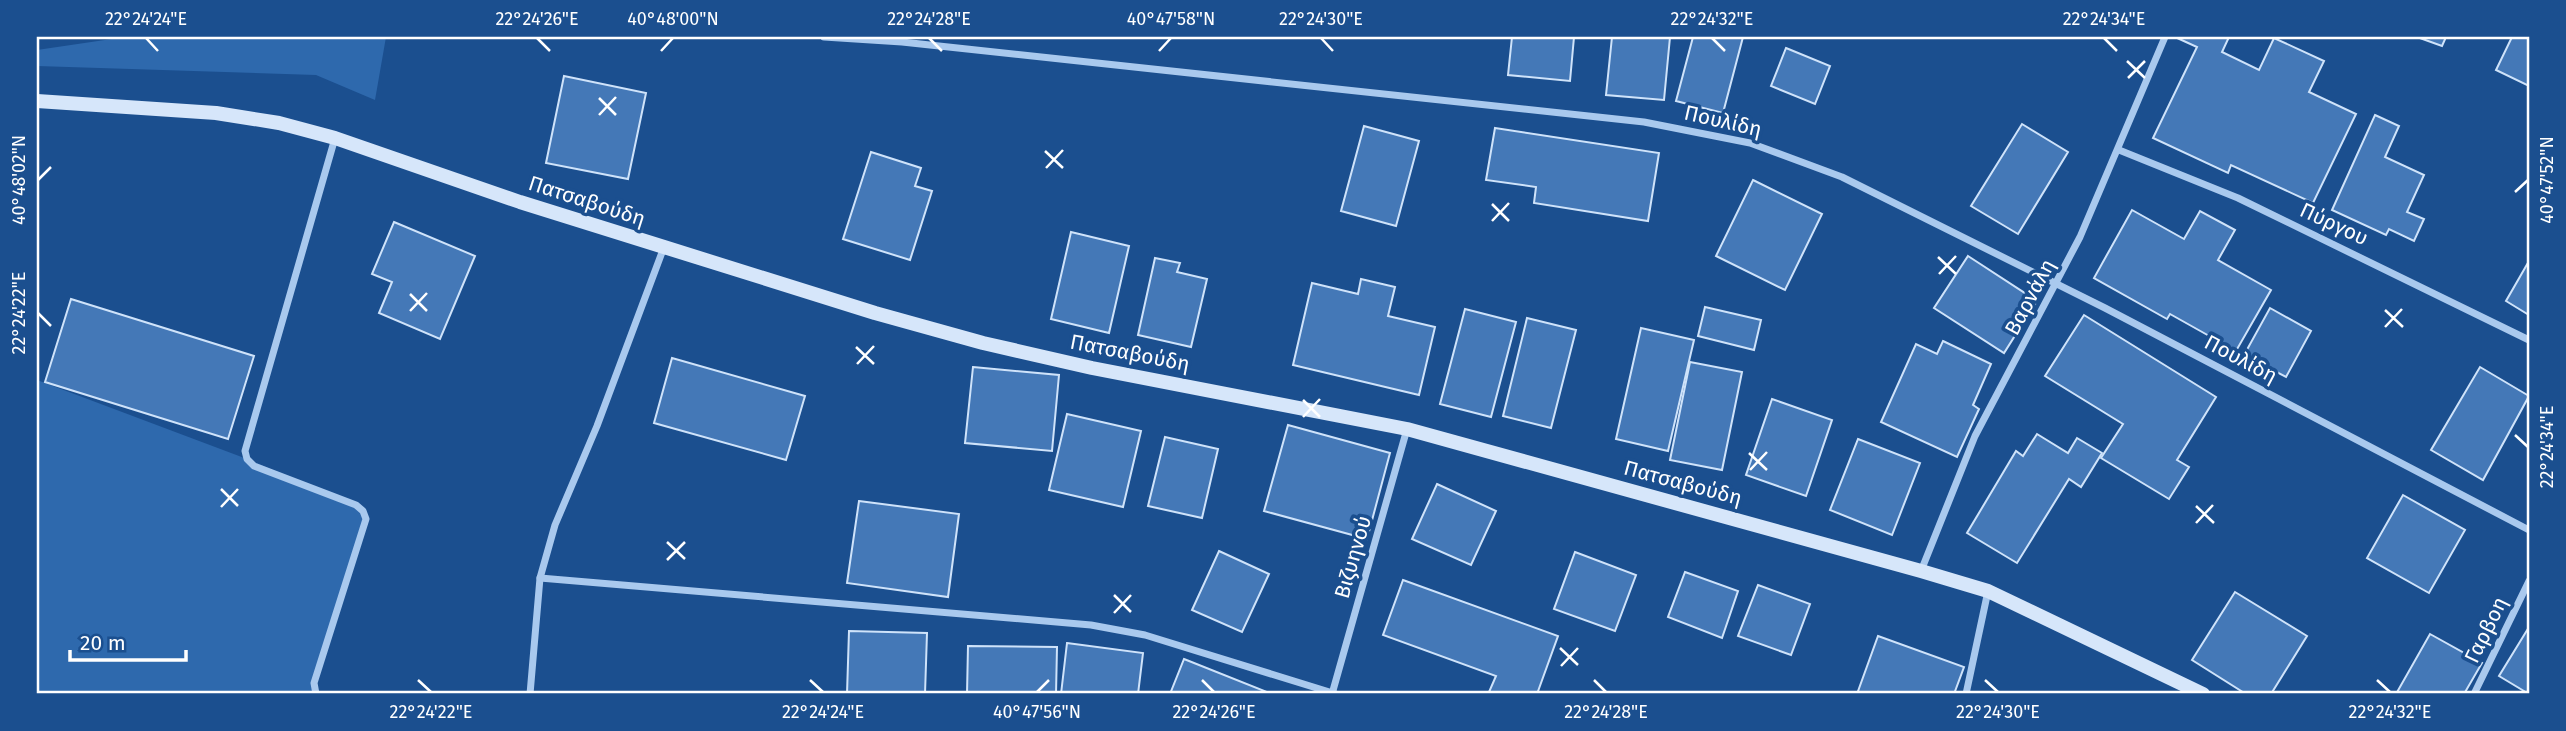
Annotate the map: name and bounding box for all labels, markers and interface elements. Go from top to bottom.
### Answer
text: 22°24'24"E [105,8,187,30]
text: 22°24'26"E [495,8,579,30]
text: 40°48'00"N [627,8,719,30]
text: 22°24'28"E [887,8,971,30]
text: 40°47'58"N [1127,8,1215,30]
text: 22°24'30"E [1279,8,1363,30]
text: 22°24'32"E [1671,8,1753,30]
text: 22°24'34"E [2063,8,2145,30]
street label: Πουλίδη [1682,99,1764,143]
text: 40°48'02"N [8,135,30,225]
text: 40°47'52"N [2536,136,2558,224]
street label: Πατσαβούδη [525,170,649,232]
street label: Πύργου [2296,197,2372,251]
street label: Βαρνάλη [1999,255,2061,339]
text: 22°24'22"E [8,272,30,354]
street label: Πατσαβούδη [1068,329,1192,377]
street label: Πουλίδη [2200,329,2282,389]
text: 22°24'34"E [2536,406,2558,488]
street label: Πατσαβούδη [1621,455,1745,511]
street label: Βιζυηνού [1329,513,1377,601]
street label: Γαρβοη [2459,593,2513,667]
scale bar [70,619,186,663]
text: 20 m [80,630,126,656]
text: 22°24'22"E [390,701,472,723]
text: 22°24'24"E [782,701,864,723]
text: 40°47'56"N [993,701,1081,723]
text: 22°24'26"E [1172,701,1256,723]
text: 22°24'28"E [1564,701,1648,723]
text: 22°24'30"E [1956,701,2040,723]
text: 22°24'32"E [2349,701,2431,723]

